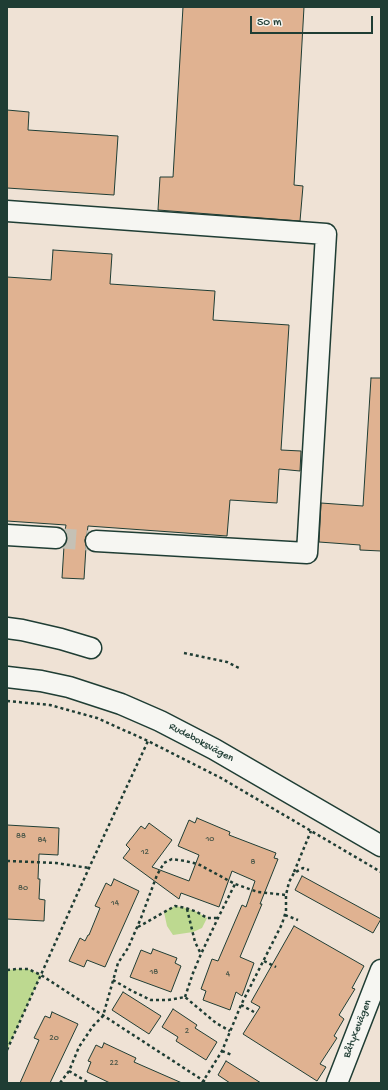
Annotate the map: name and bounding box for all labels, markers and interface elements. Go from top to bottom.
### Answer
scale bar [252,8,375,34]
text: 50 m [257,16,282,30]
street label: Rudeboksvägen [166,720,236,766]
house number: 88 [16,832,26,842]
house number: 10 [206,835,214,845]
house number: 84 [37,836,47,846]
house number: 12 [141,848,149,858]
house number: 8 [251,858,255,868]
house number: 80 [18,884,28,894]
house number: 14 [111,899,119,909]
house number: 18 [150,968,158,978]
house number: 4 [226,970,230,980]
street label: Båtyxevägen [341,998,375,1060]
house number: 2 [185,1027,189,1037]
house number: 20 [49,1034,59,1044]
house number: 22 [110,1059,118,1069]

